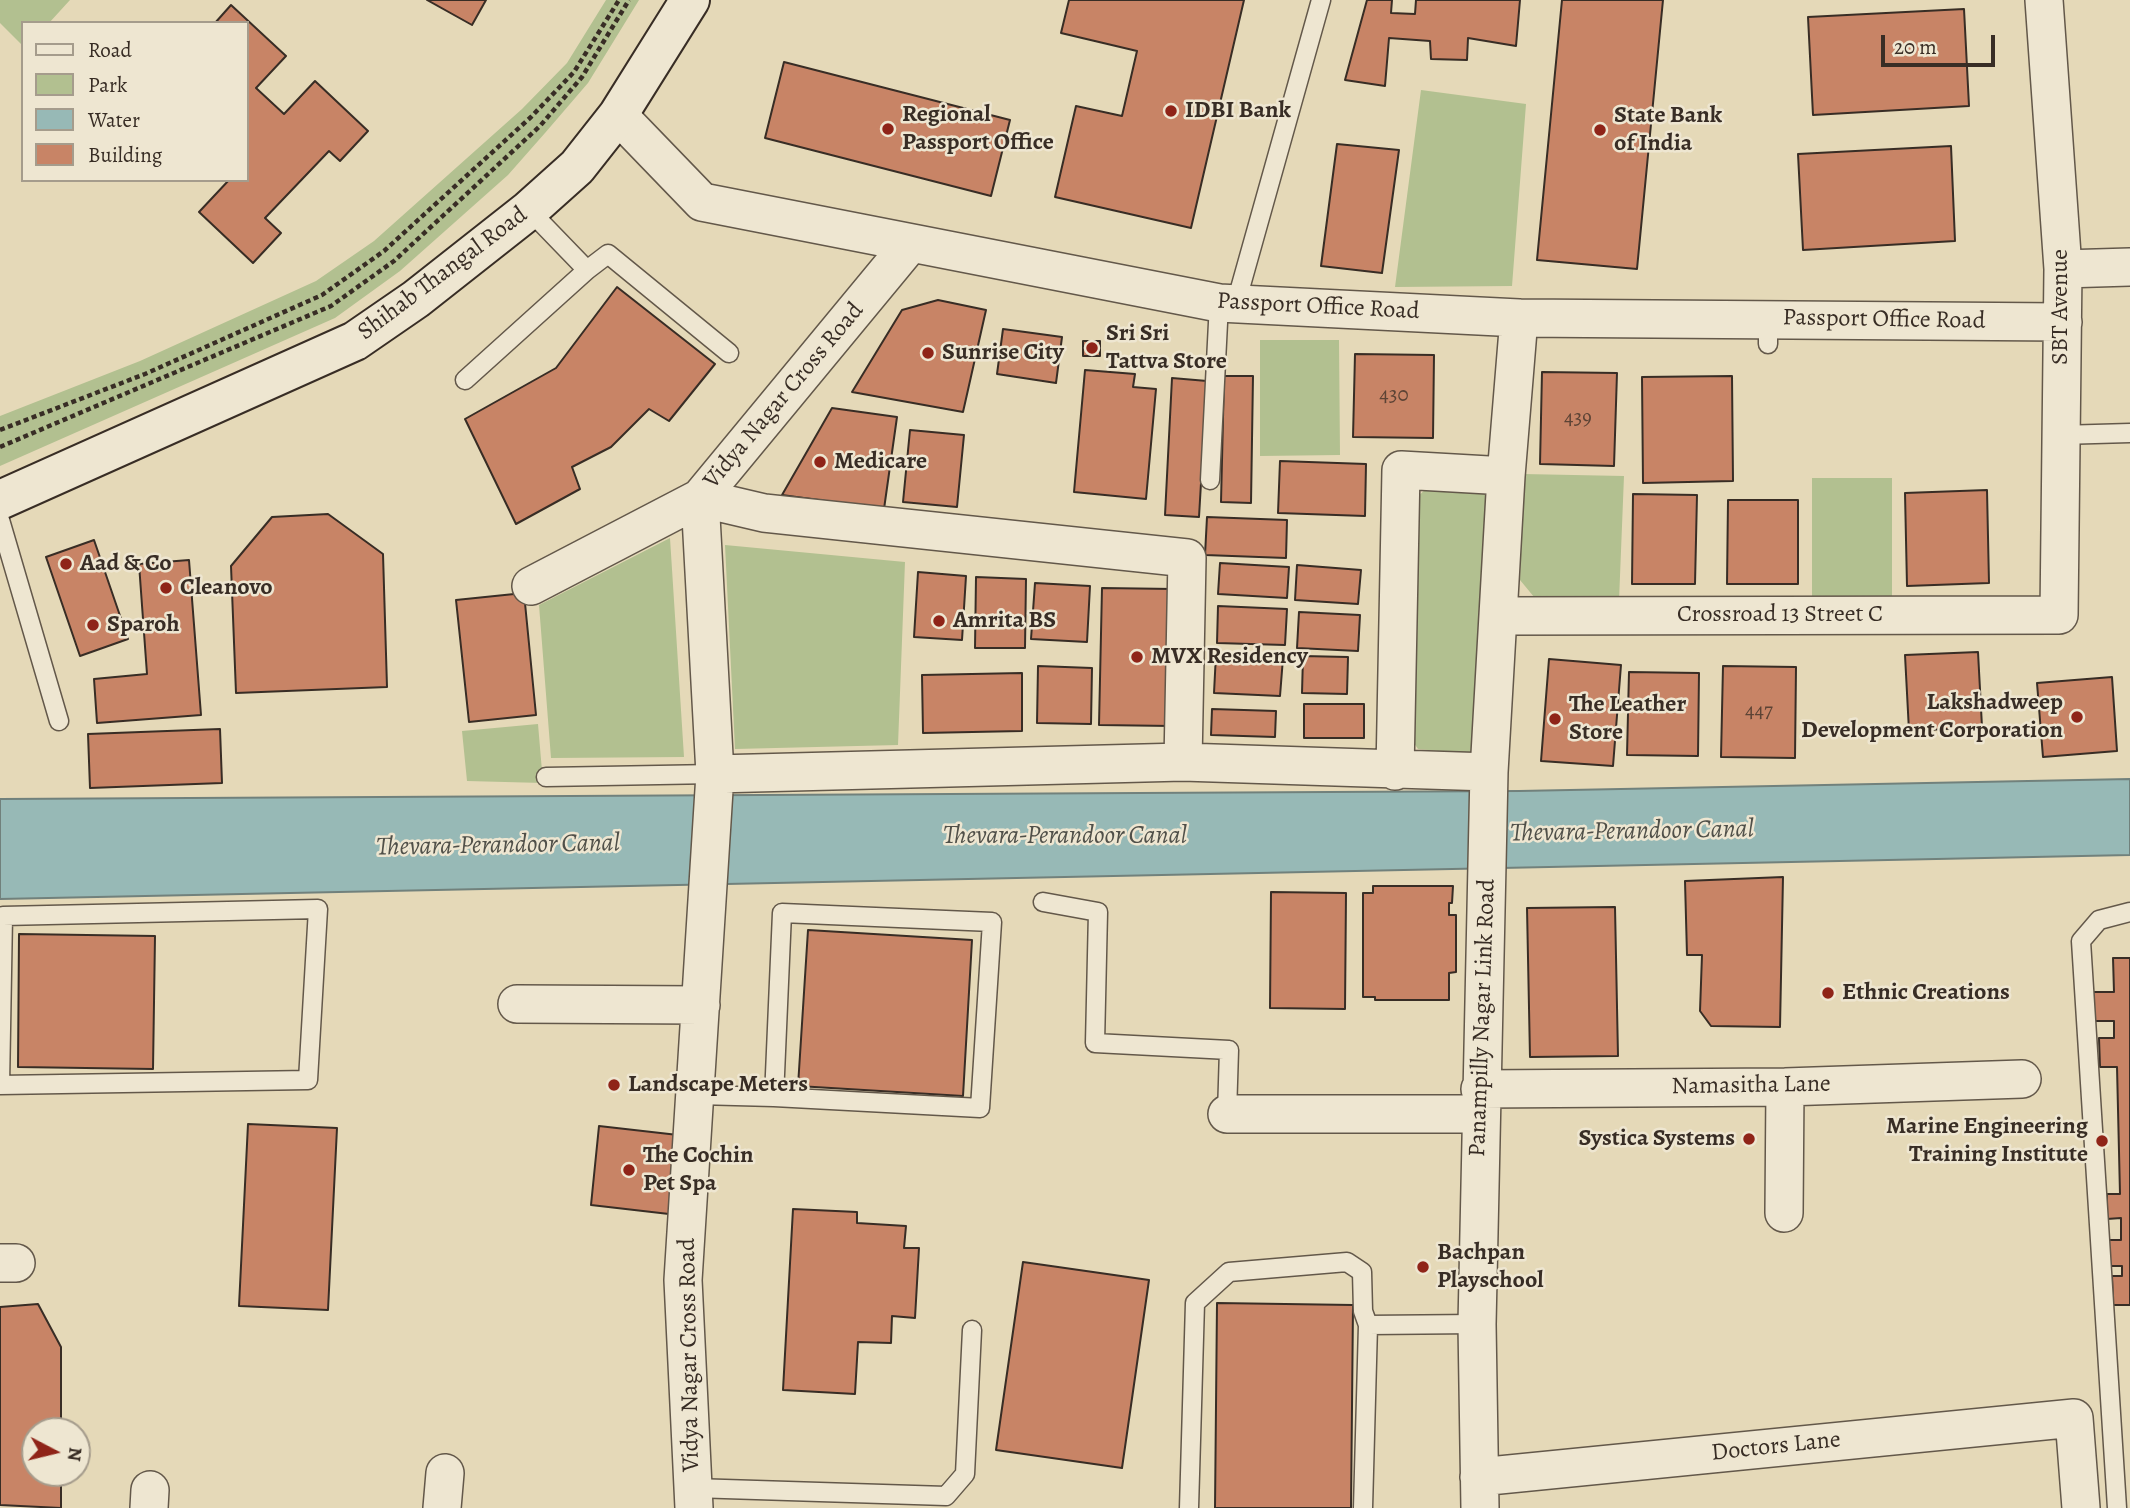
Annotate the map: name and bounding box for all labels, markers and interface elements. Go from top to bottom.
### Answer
legend [21,21,248,182]
scale bar [1885,21,1999,65]
text: 20 m [1894,33,1937,61]
text: Road [88,36,132,64]
text: Park [88,71,127,99]
place label: IDBI Bank [1185,97,1291,125]
place label: Regional Passport Office [902,101,1054,157]
place label: State Bank of India [1614,102,1722,158]
marker: IDBI Bank [1163,103,1179,119]
text: Water [88,106,140,134]
marker: Regional Passport Office [880,121,896,137]
marker: State Bank of India [1592,122,1608,138]
text: Building [88,141,162,169]
street label: Shihab Thangal Road [353,201,533,347]
street label: SBT Avenue [2047,249,2075,365]
street label: Passport Office Road [1216,287,1420,327]
street label: Vidya Nagar Cross Road [698,297,870,495]
street label: Passport Office Road [1782,304,1986,336]
place label: Sri Sri Tattva Store [1106,320,1227,376]
place label: Sunrise City [942,339,1064,367]
marker: Sri Sri Tattva Store [1084,340,1100,356]
marker: Sunrise City [920,345,936,361]
house number: 430 [1379,383,1409,409]
house number: 439 [1564,406,1592,432]
place label: Medicare [834,448,927,476]
marker: Medicare [812,454,828,470]
place label: Aad & Co [80,550,172,578]
marker: Aad & Co [58,556,74,572]
place label: Cleanovo [180,574,273,602]
marker: Cleanovo [158,580,174,596]
street label: Crossroad 13 Street C [1677,601,1883,629]
place label: Amrita BS [953,607,1056,635]
place label: Sparoh [107,611,179,639]
marker: Amrita BS [931,613,947,629]
marker: Sparoh [85,617,101,633]
place label: MVX Residency [1151,643,1308,671]
marker: MVX Residency [1129,649,1145,665]
place label: Lakshadweep Development Corporation [1801,689,2063,745]
place label: The Leather Store [1569,691,1686,747]
house number: 447 [1745,699,1773,725]
marker: Lakshadweep Development Corporation [2069,709,2085,725]
marker: The Leather Store [1547,711,1563,727]
water label: Thevara-Perandoor Canal [1510,814,1754,850]
water label: Thevara-Perandoor Canal [943,821,1187,853]
water label: Thevara-Perandoor Canal [376,828,620,864]
street label: Panampilly Nagar Link Road [1464,878,1502,1158]
place label: Ethnic Creations [1842,979,2010,1007]
marker: Ethnic Creations [1820,985,1836,1001]
street label: Namasitha Lane [1671,1070,1831,1102]
place label: Landscape Meters [628,1071,808,1099]
marker: Landscape Meters [606,1077,622,1093]
place label: Marine Engineering Training Institute [1886,1113,2088,1169]
place label: Systica Systems [1578,1125,1735,1153]
marker: Systica Systems [1741,1131,1757,1147]
marker: Marine Engineering Training Institute [2094,1133,2110,1149]
place label: The Cochin Pet Spa [643,1142,753,1198]
marker: The Cochin Pet Spa [621,1162,637,1178]
street label: Vidya Nagar Cross Road [674,1238,706,1472]
place label: Bachpan Playschool [1437,1239,1544,1295]
marker: Bachpan Playschool [1415,1259,1431,1275]
north arrow [21,1417,91,1487]
street label: Doctors Lane [1710,1426,1842,1468]
text: N [61,1446,89,1463]

